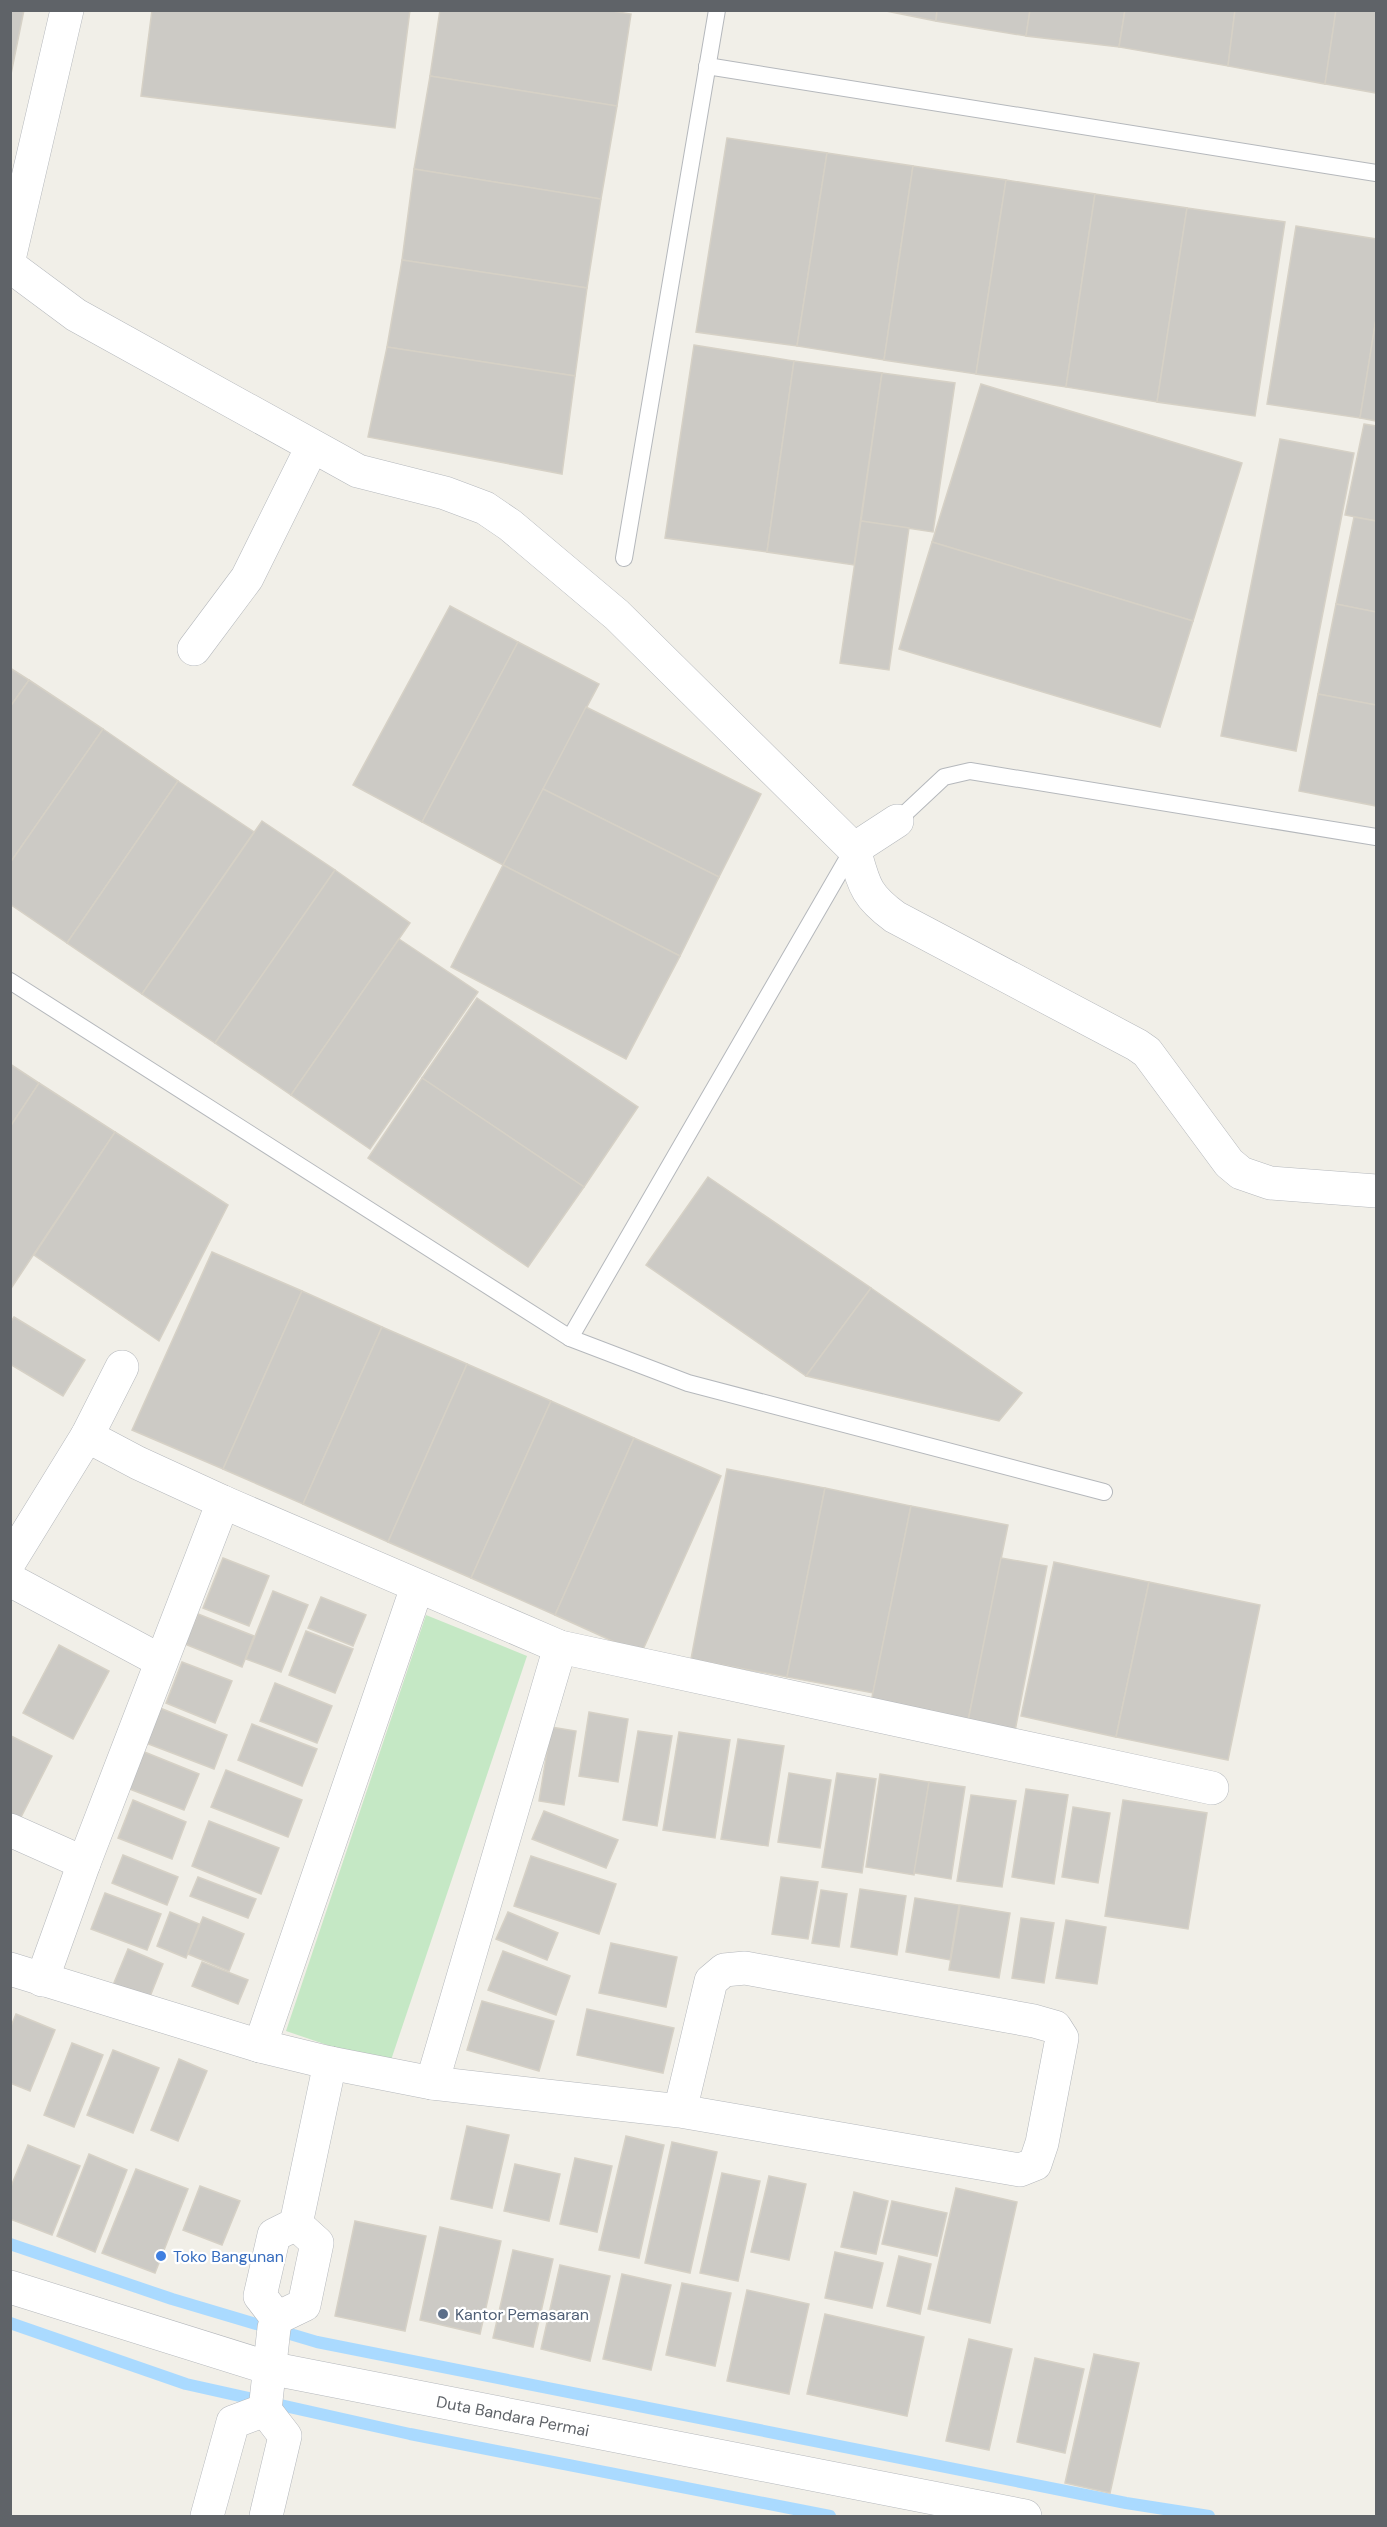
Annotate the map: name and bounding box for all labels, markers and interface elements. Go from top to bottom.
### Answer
place label: Toko Bangunan [173,2246,284,2267]
marker: Toko Bangunan [154,2249,168,2263]
place label: Kantor Pemasaran [455,2304,589,2325]
marker: Kantor Pemasaran [436,2307,450,2321]
street label: Duta Bandara Permai [435,2391,591,2441]

